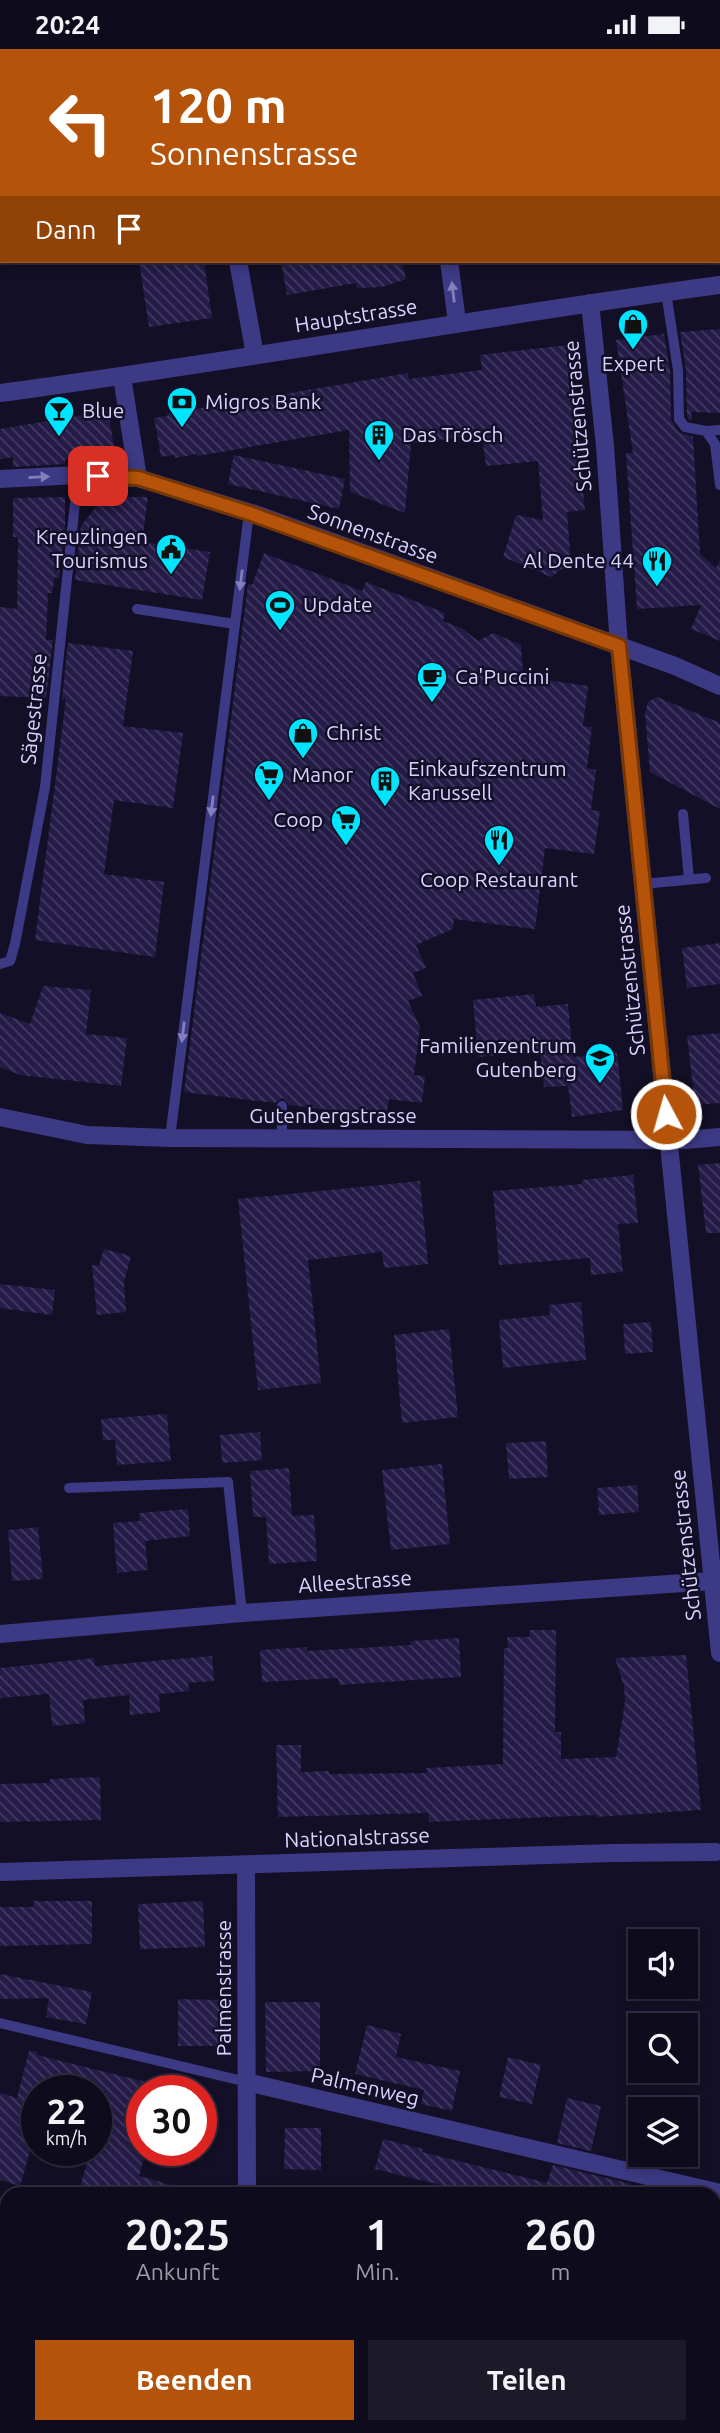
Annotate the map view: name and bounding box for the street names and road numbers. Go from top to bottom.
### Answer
street label: Hauptstrasse [293,293,419,337]
street label: Schützenstrasse [558,339,596,493]
street label: Sonnenstrasse [305,498,442,568]
street label: Sägestrasse [15,652,51,766]
street label: Schützenstrasse [609,903,649,1057]
street label: Gutenbergstrasse [249,1103,417,1127]
street label: Schützenstrasse [665,1468,705,1622]
street label: Alleestrasse [297,1565,413,1597]
street label: Nationalstrasse [284,1822,430,1852]
street label: Palmenstrasse [211,1920,235,2056]
street label: Palmenweg [309,2062,422,2110]

